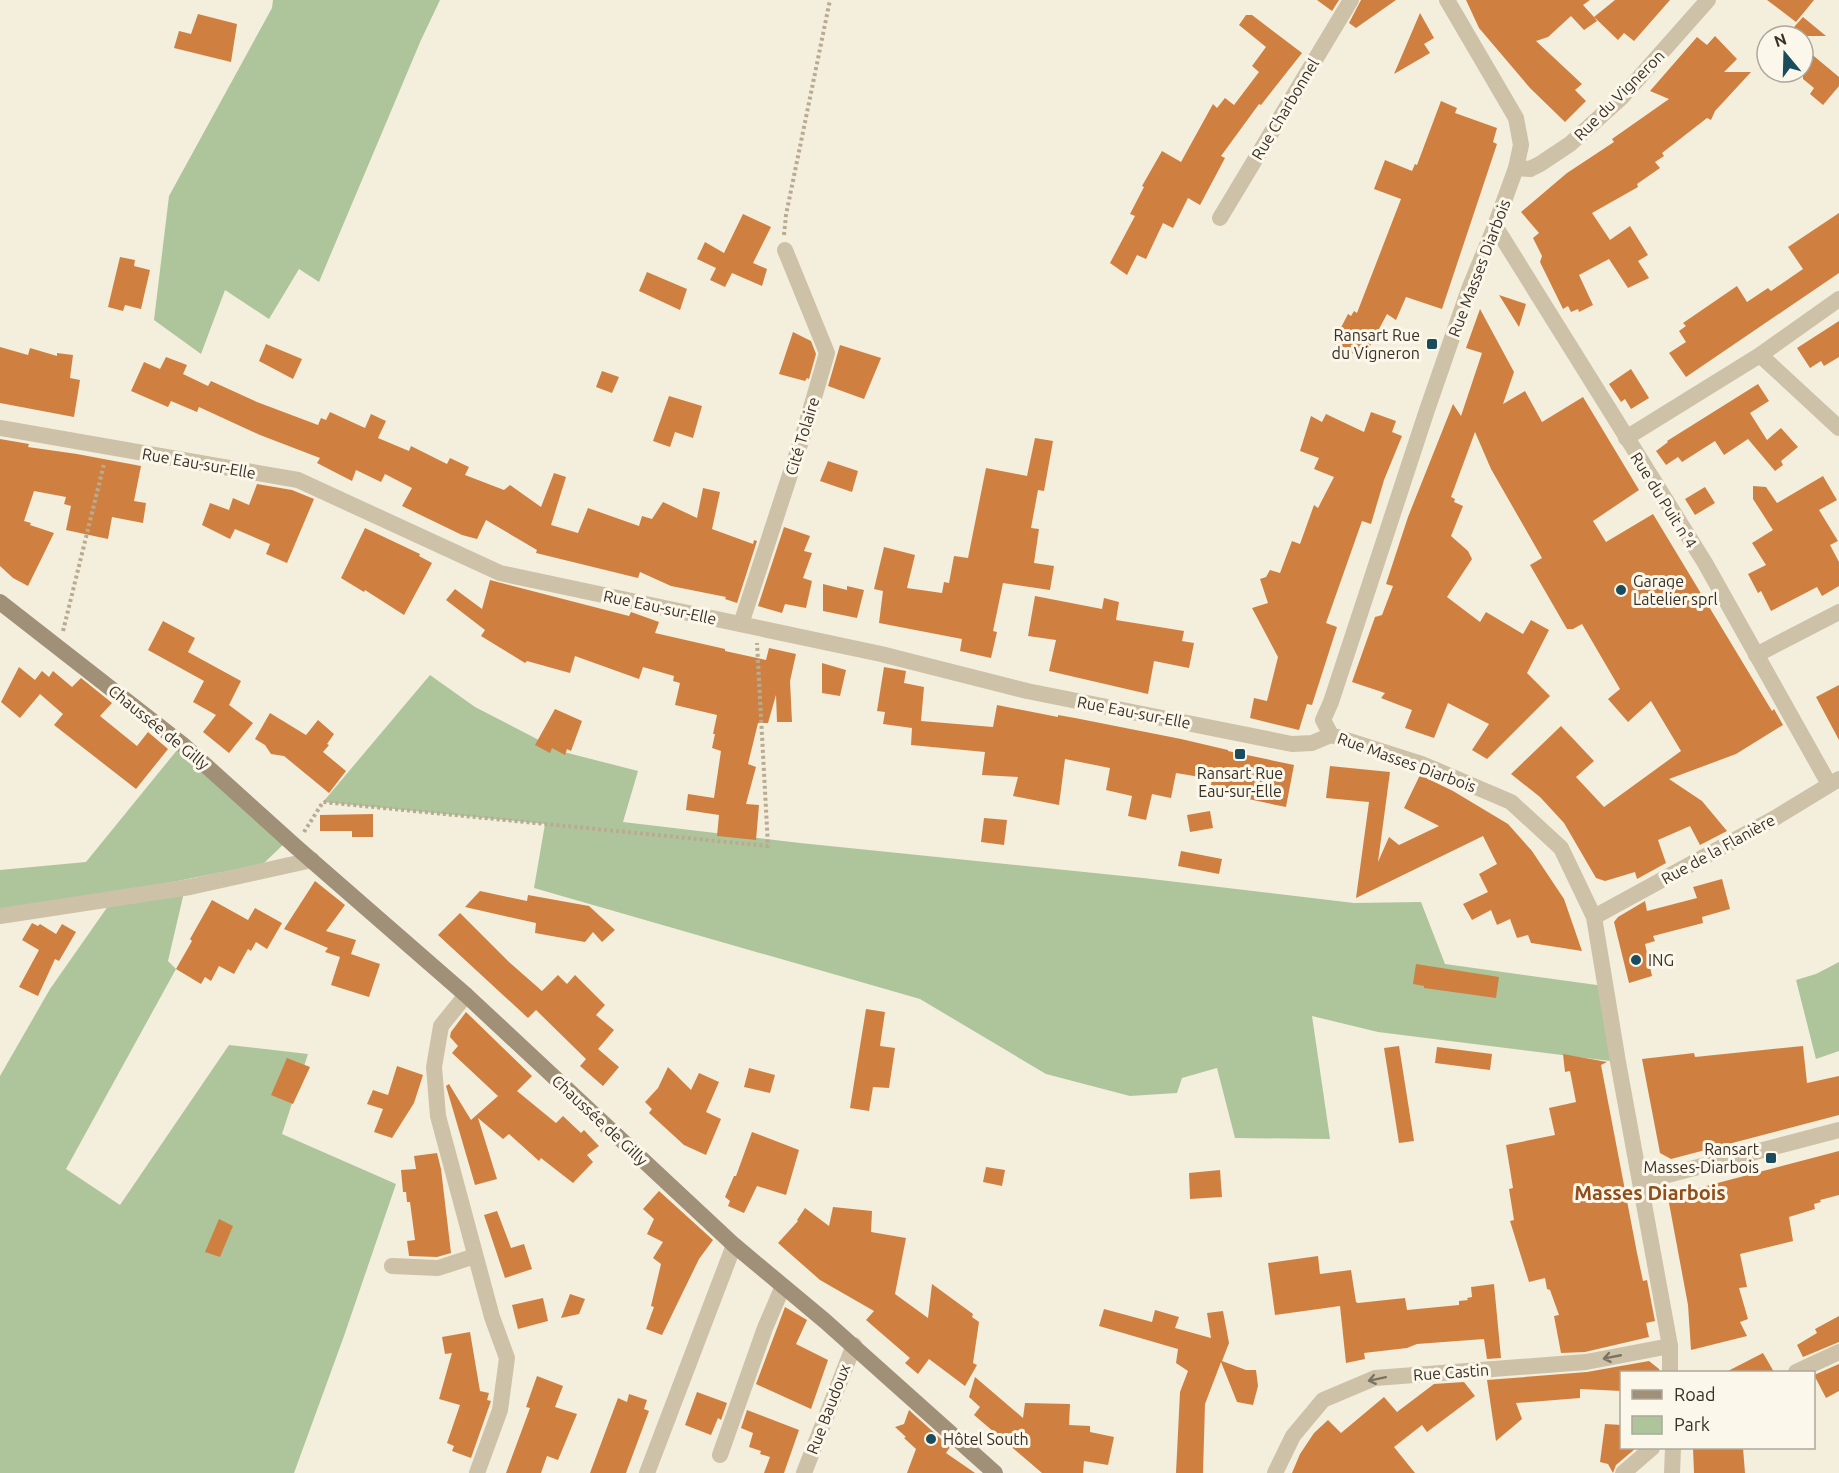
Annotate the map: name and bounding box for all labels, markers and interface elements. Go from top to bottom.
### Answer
north arrow [1755,24,1815,84]
text: N [1772,29,1789,50]
street label: Rue du Vigneron [1570,46,1668,144]
street label: Rue Charbonnel [1248,55,1322,163]
street label: Rue Masses Diarbois [1444,197,1514,339]
place label: Ransart Rue du Vigneron [1332,326,1420,362]
marker: Ransart Rue du Vigneron [1425,337,1439,351]
street label: Cité Tolaire [782,395,822,477]
street label: Rue Eau-sur-Elle [141,444,257,482]
street label: Rue du Puit n°4 [1627,449,1701,551]
place label: Garage Latelier sprl [1633,572,1718,608]
marker: Garage Latelier sprl [1614,583,1628,597]
street label: Rue Eau-sur-Elle [602,586,718,628]
street label: Chaussée de Gilly [105,681,213,773]
street label: Rue Eau-sur-Elle [1076,692,1192,732]
street label: Rue Masses Diarbois [1335,729,1479,795]
marker: Ransart Rue Eau-sur-Elle [1233,747,1247,761]
place label: Ransart Rue Eau-sur-Elle [1197,764,1283,800]
street label: Rue de la Flanière [1658,810,1778,888]
place label: ING [1648,951,1674,969]
marker: ING [1629,953,1643,967]
street label: Chaussée de Gilly [549,1071,652,1169]
place label: Ransart Masses-Diarbois [1644,1140,1760,1176]
marker: Ransart Masses-Diarbois [1764,1151,1778,1165]
district label: Masses Diarbois [1574,1181,1726,1204]
one-way arrow [1603,1352,1623,1363]
street label: Rue Castin [1413,1360,1489,1384]
street label: Rue Baudoux [803,1361,853,1457]
legend [1620,1371,1815,1449]
one-way arrow [1368,1374,1387,1386]
text: Road [1674,1384,1716,1404]
text: Park [1674,1414,1710,1434]
place label: Hôtel South [943,1430,1029,1448]
marker: Hôtel South [924,1432,938,1446]

